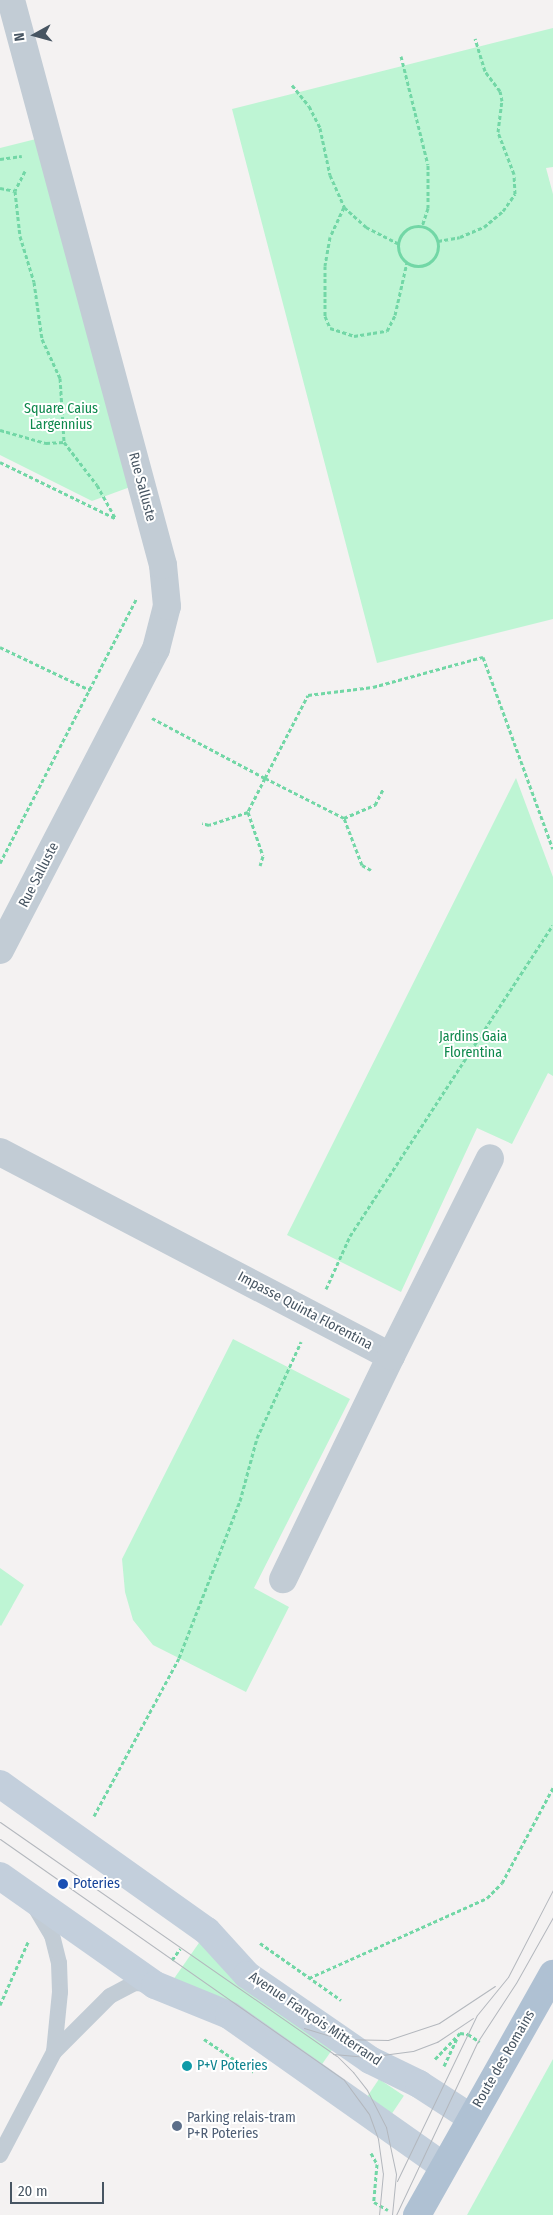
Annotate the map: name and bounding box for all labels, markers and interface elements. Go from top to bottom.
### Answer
north arrow [10,10,60,60]
text: N [11,32,29,42]
park label: Square Caius Largennius [24,401,98,434]
street label: Rue Salluste [125,451,159,523]
street label: Rue Salluste [15,840,63,910]
park label: Jardins Gaia Florentina [439,1029,507,1062]
street label: Impasse Quinta Florentina [235,1268,375,1354]
place label: Poteries [73,1876,120,1892]
marker: Poteries [57,1878,69,1890]
street label: Avenue François Mitterrand [246,1968,384,2070]
street label: Route des Romains [469,2007,539,2111]
place label: P+V Poteries [197,2058,267,2074]
marker: P+V Poteries [181,2060,193,2072]
place label: Parking relais-tram P+R Poteries [187,2110,296,2142]
marker: Parking relais-tram P+R Poteries [171,2120,183,2132]
scale bar [12,2172,106,2204]
text: 20 m [18,2182,48,2200]

